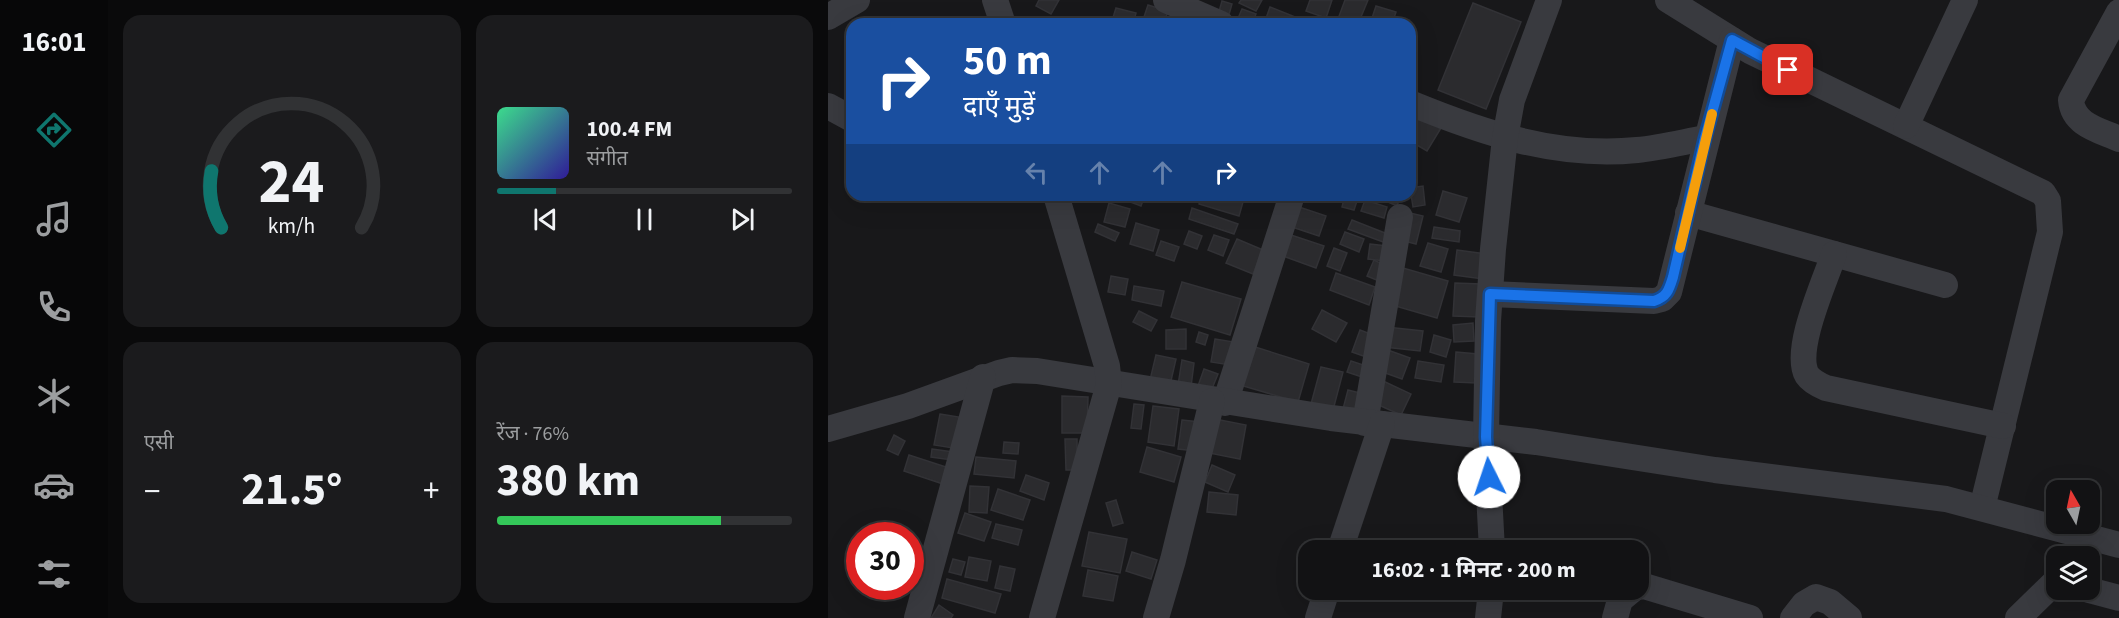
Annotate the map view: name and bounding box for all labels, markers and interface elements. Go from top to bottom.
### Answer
text: 16:01 [21,23,87,62]
text: 50 m [963,31,1052,91]
icon: right [864,42,942,120]
pin [1762,44,1813,95]
icon: arrive [1771,53,1804,86]
text: दाएँ मुड़ें [963,87,1035,126]
icon: directions [33,109,75,151]
text: 100.4 FM [587,113,672,145]
text: 24 [259,138,325,227]
text: संगीत [587,145,628,173]
icon: left [1020,156,1053,189]
icon: ahead [1083,156,1116,189]
icon: ahead [1146,156,1179,189]
icon: right [1209,156,1242,189]
icon: music [33,198,75,240]
icon: previous [529,203,562,236]
icon: pause [628,203,661,236]
icon: next [726,203,759,236]
text: km/h [268,212,316,243]
icon: phone [33,286,75,328]
icon: climate [33,375,75,417]
text: रेंज · 76% [497,420,569,448]
text: एसी [144,429,174,457]
position arrow [1457,445,1521,509]
text: 380 km [497,449,640,513]
text: 21.5° [241,458,342,522]
icon: car [33,464,75,506]
text: − [144,468,160,515]
text: + [423,468,440,515]
north arrow [2046,480,2100,534]
map controls [2046,480,2100,600]
speed limit sign: 30 [846,522,924,600]
button: layers [2046,546,2100,600]
icon: filters [33,553,75,595]
text: 16:02 · 1 मिनट · 200 m [1371,554,1576,586]

